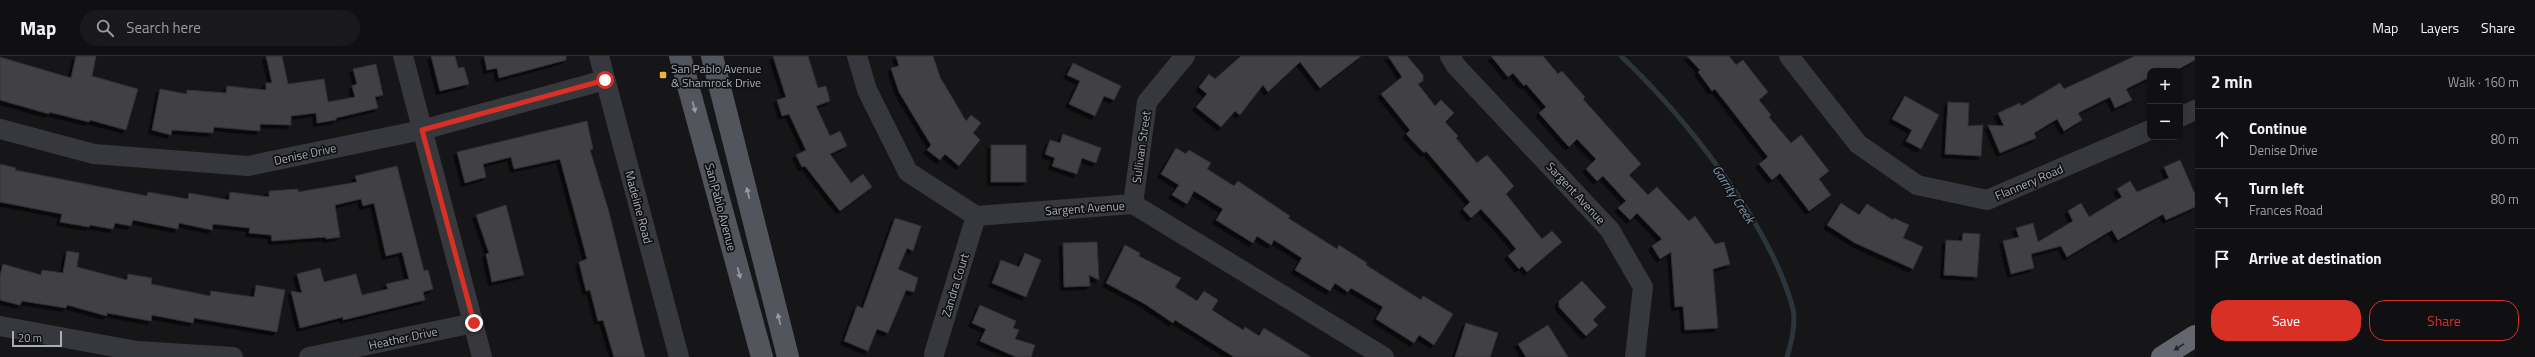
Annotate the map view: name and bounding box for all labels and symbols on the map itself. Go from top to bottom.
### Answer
place label: San Pablo Avenue & Shamrock Drive [671,59,761,92]
marker: San Pablo Avenue & Shamrock Drive [658,70,668,80]
route start [596,71,614,89]
one-way arrow [691,101,697,113]
street label: Sullivan Street [1127,109,1156,184]
street label: Denise Drive [272,138,338,170]
street label: Sargent Avenue [1542,157,1610,229]
street label: Flannery Road [1992,159,2066,205]
street label: San Pablo Avenue [700,161,742,253]
water label: Garrity Creek [1708,161,1762,229]
street label: Madeline Road [620,168,658,246]
one-way arrow [745,187,751,199]
street label: Sargent Avenue [1045,196,1125,220]
street label: Zandra Court [936,250,974,319]
one-way arrow [737,267,743,279]
one-way arrow [775,313,781,325]
route end [465,314,483,332]
street label: Heather Drive [367,321,439,355]
scale bar [12,329,62,348]
one-way arrow [2173,343,2184,350]

